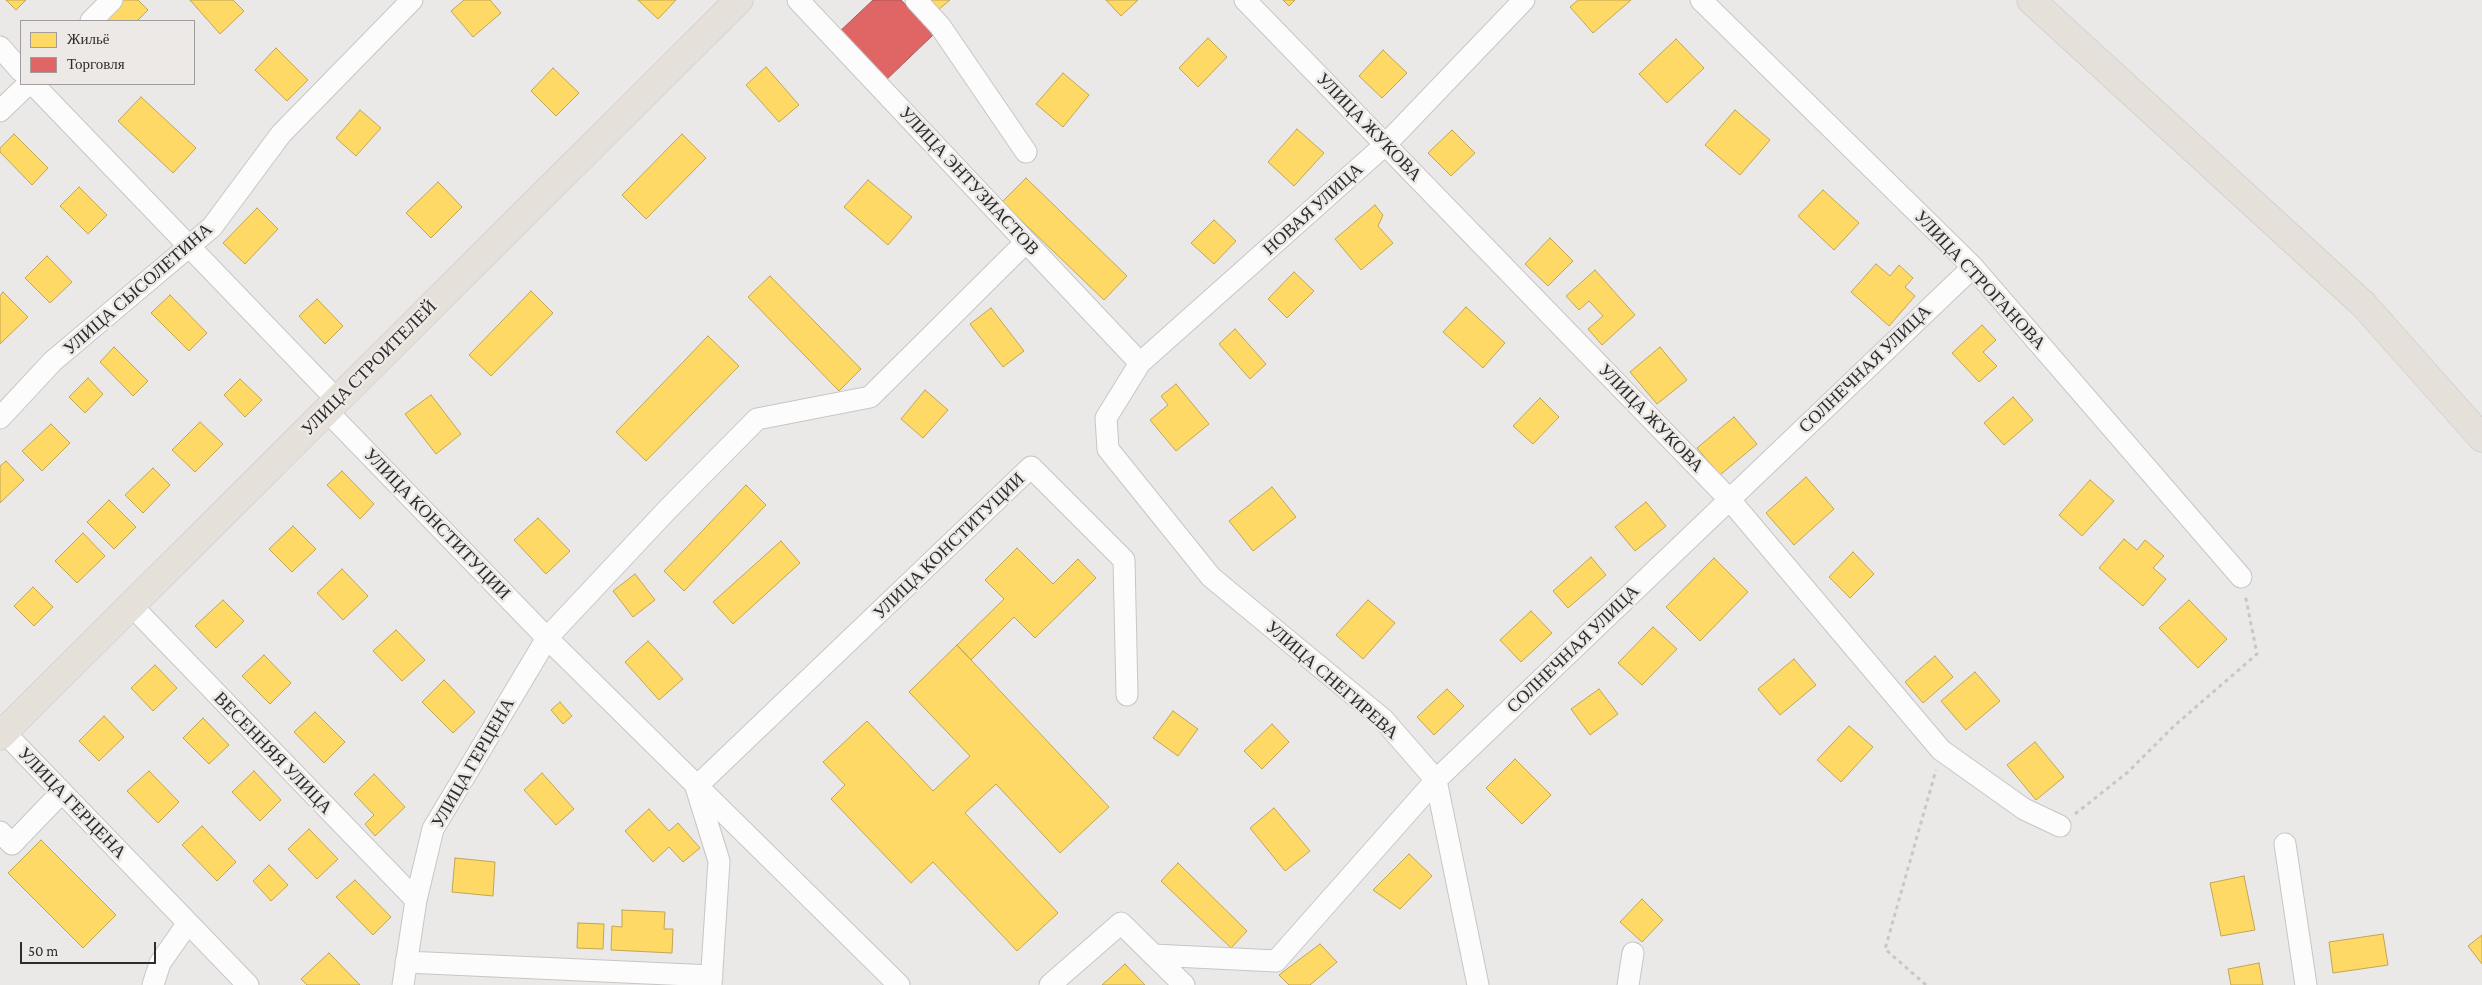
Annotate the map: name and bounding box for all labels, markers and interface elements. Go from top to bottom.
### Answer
legend [20,20,195,85]
text: Жильё [67,31,109,47]
text: Торговля [67,56,125,72]
street label: УЛИЦА ЖУКОВА [1312,68,1426,186]
street label: УЛИЦА ЭНТУЗИАСТОВ [894,102,1044,260]
street label: НОВАЯ УЛИЦА [1259,158,1367,260]
street label: УЛИЦА СТРОГАНОВА [1910,206,2050,354]
street label: УЛИЦА СЫСОЛЕТИНА [59,218,217,360]
street label: УЛИЦА СТРОИТЕЛЕЙ [297,296,441,440]
street label: СОЛНЕЧНАЯ УЛИЦА [1794,300,1936,438]
street label: УЛИЦА ЖУКОВА [1594,359,1708,477]
street label: УЛИЦА КОНСТИТУЦИИ [359,444,515,604]
street label: УЛИЦА КОНСТИТУЦИИ [869,468,1029,624]
street label: СОЛНЕЧНАЯ УЛИЦА [1502,580,1644,718]
street label: УЛИЦА СНЕГИРЕВА [1261,616,1403,744]
street label: ВЕСЕННЯЯ УЛИЦА [209,687,337,819]
street label: УЛИЦА ГЕРЦЕНА [427,694,519,832]
street label: УЛИЦА ГЕРЦЕНА [13,743,131,863]
scale bar [22,932,159,964]
text: 50 m [28,943,58,959]

